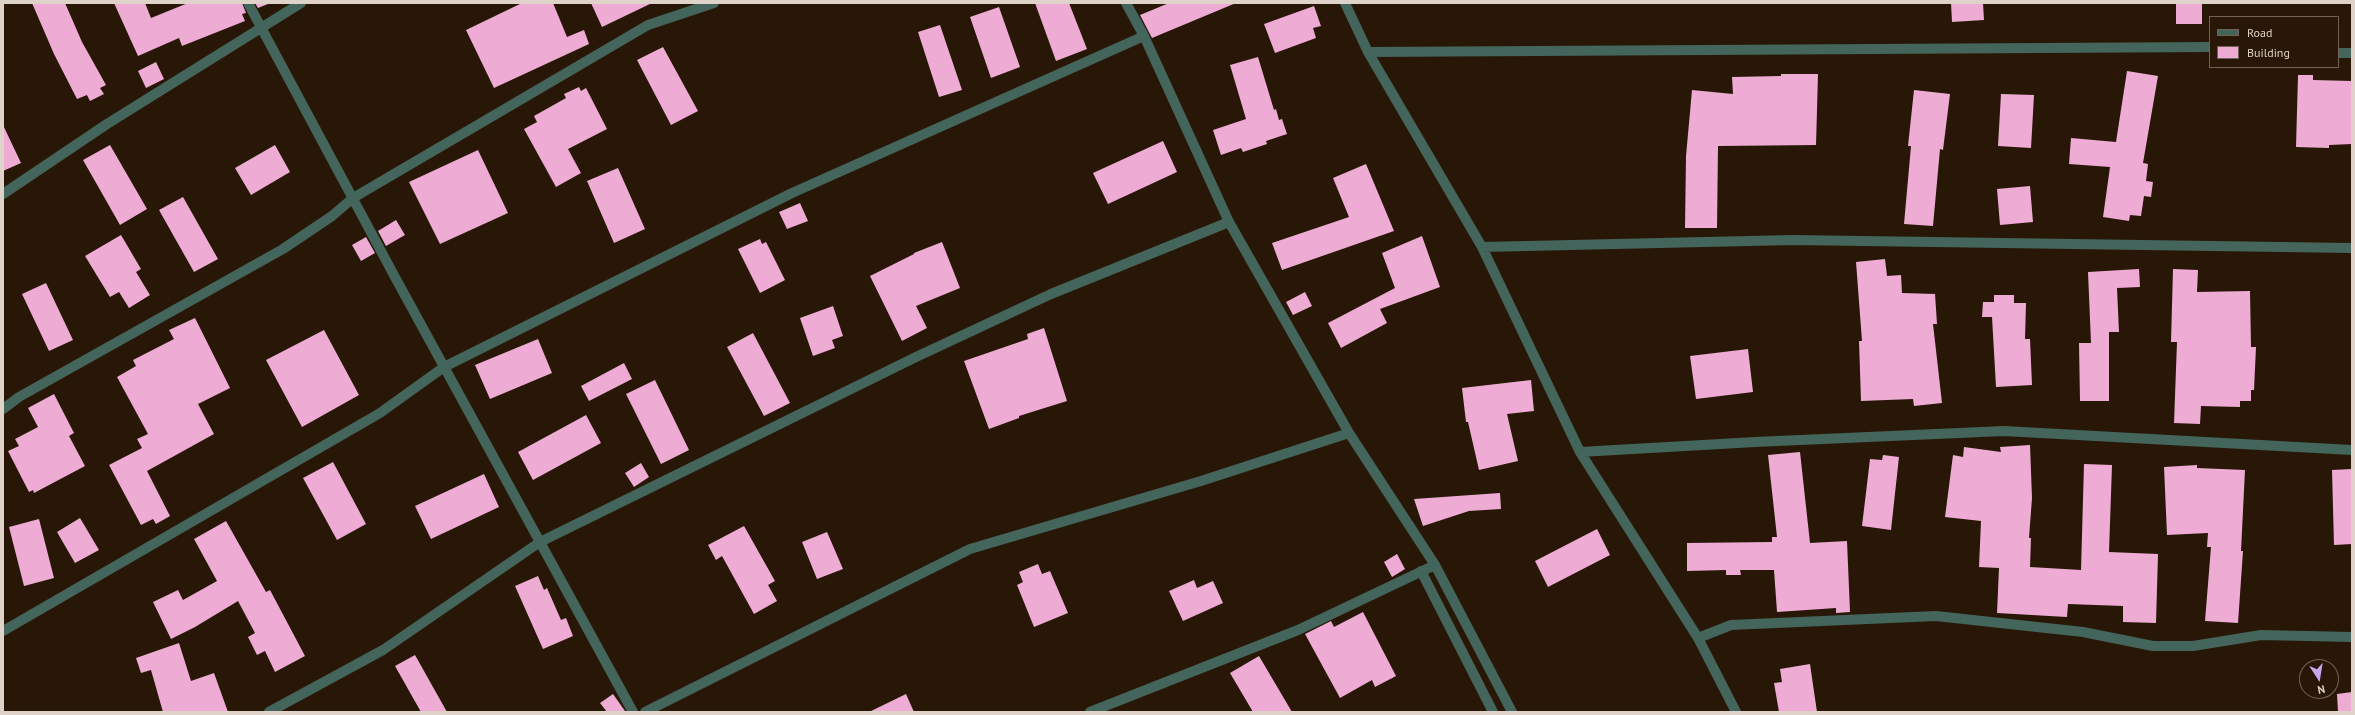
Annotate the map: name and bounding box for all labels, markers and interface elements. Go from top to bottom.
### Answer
legend [2209,16,2339,68]
text: Road [2247,25,2272,40]
text: Building [2247,45,2290,60]
north arrow [2299,659,2339,699]
text: N [2316,682,2326,697]

